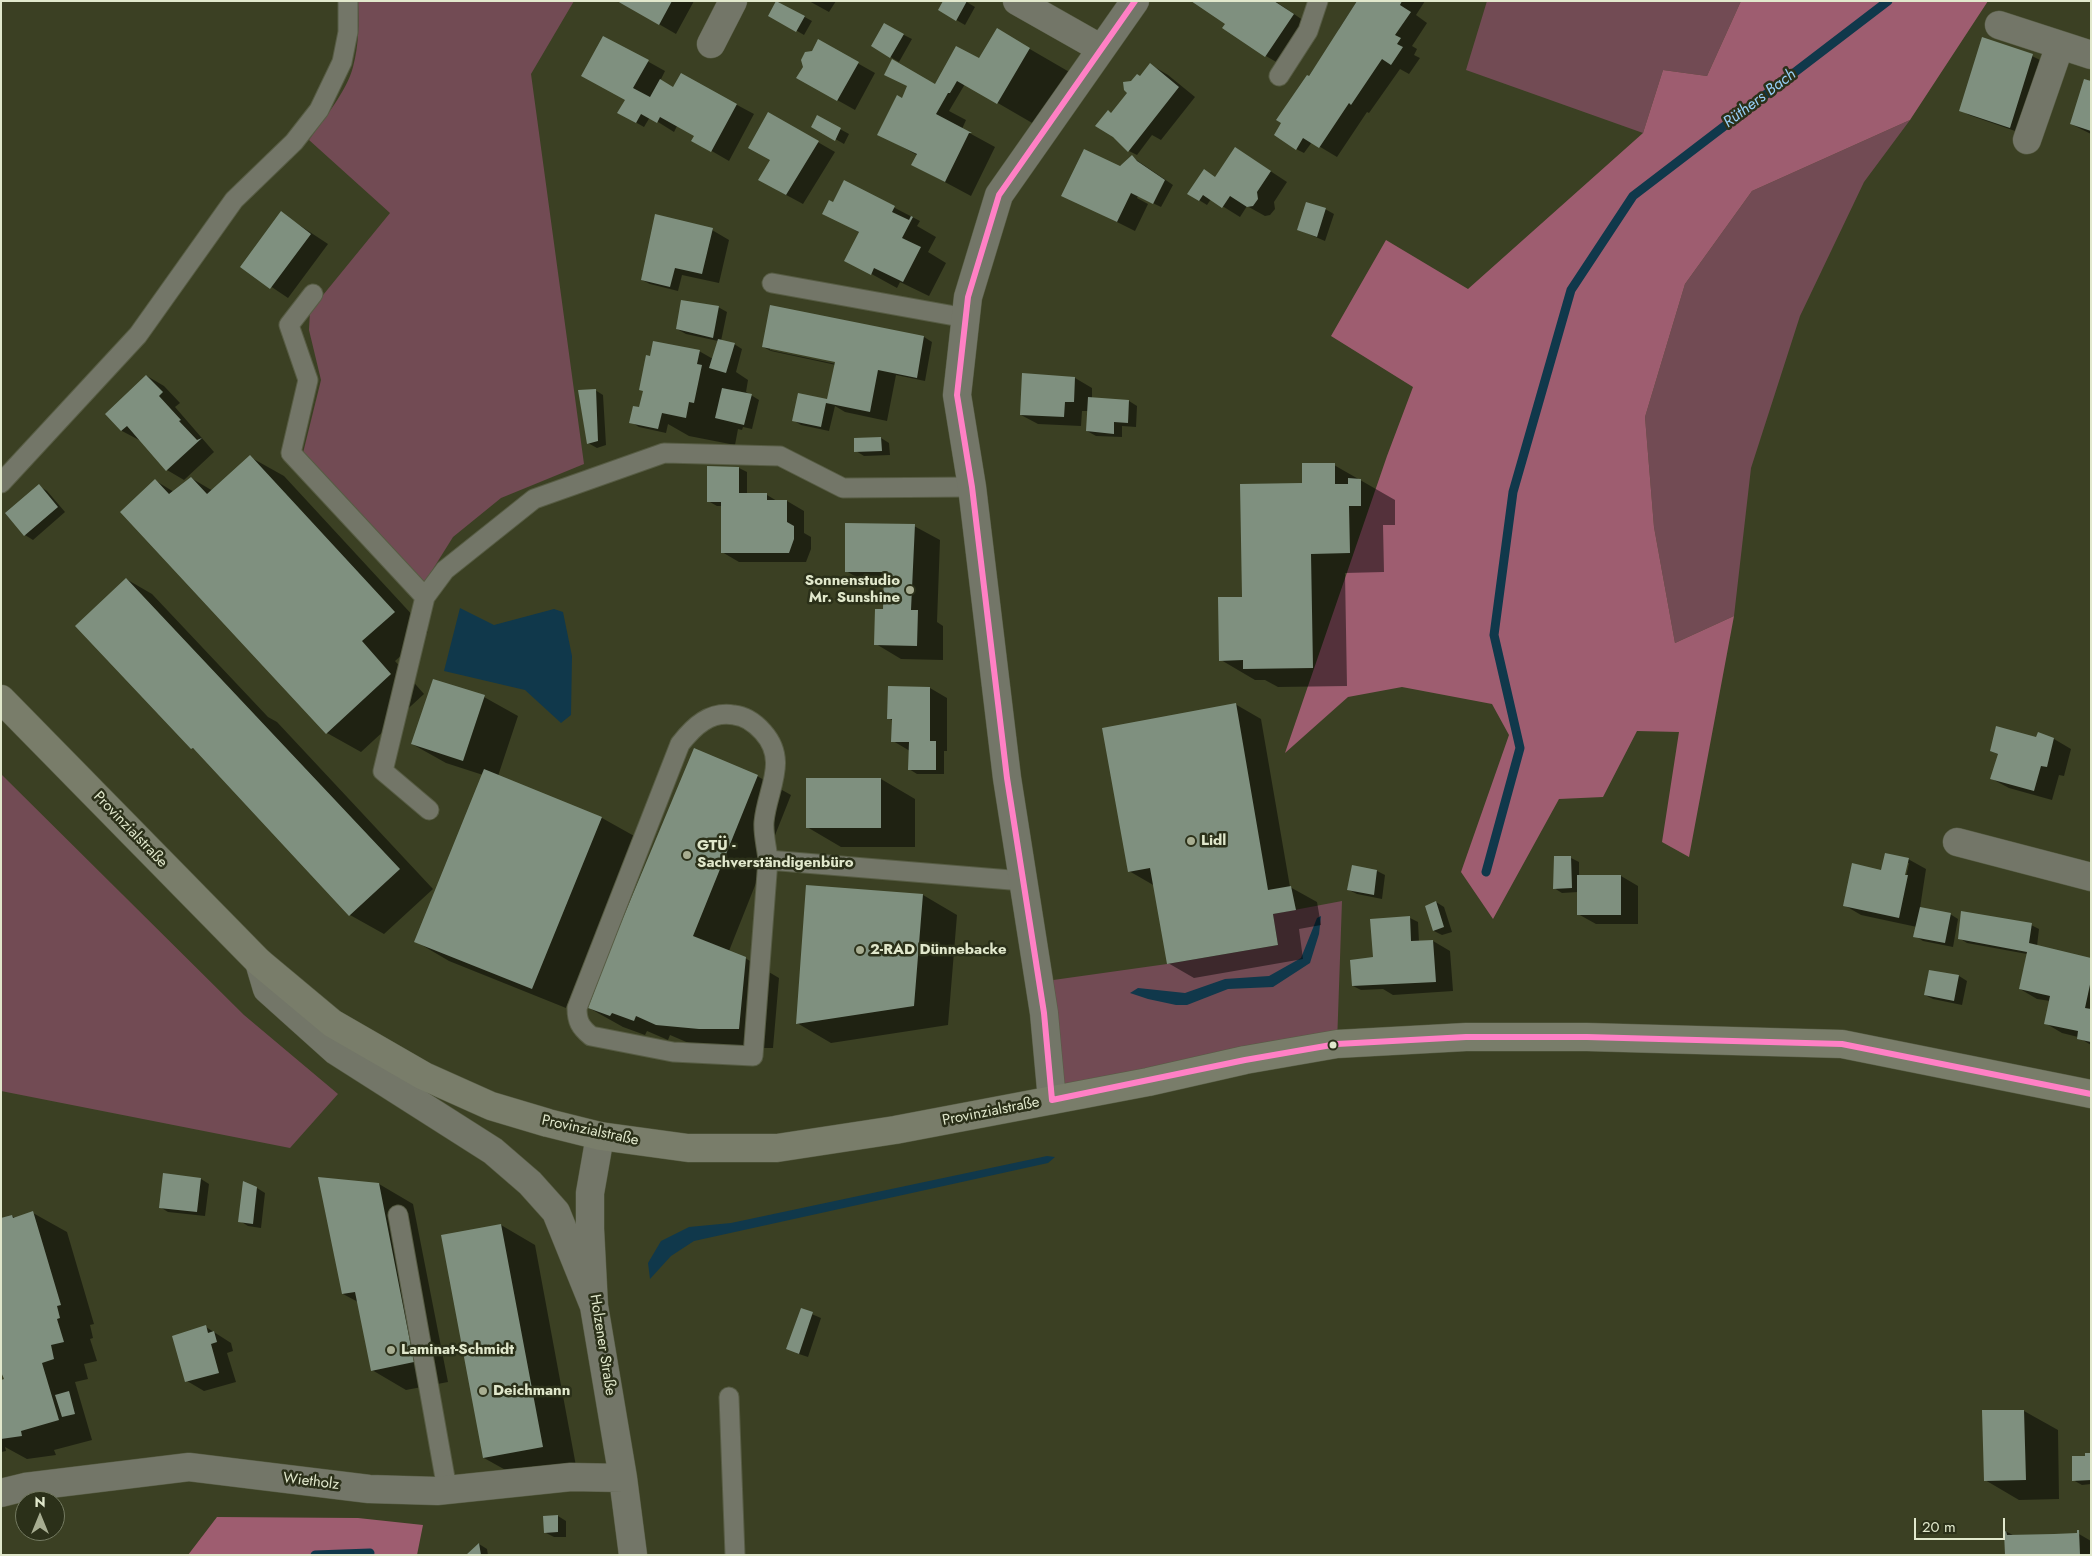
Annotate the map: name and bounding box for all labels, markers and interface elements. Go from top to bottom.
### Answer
water label: Rüthers Bach [1720,65,1800,133]
place label: Sonnenstudio Mr. Sunshine [805,572,900,607]
marker: Sonnenstudio Mr. Sunshine [904,584,916,596]
street label: Provinzialstraße [89,788,171,872]
place label: Lidl [1201,832,1226,850]
marker: Lidl [1185,835,1197,847]
place label: GTÜ - Sachverständigenbüro [697,837,854,872]
marker: GTÜ - Sachverständigenbüro [681,849,693,861]
place label: 2-RAD Dünnebacke [870,941,1007,959]
marker: 2-RAD Dünnebacke [854,944,866,956]
unlabelled marker [1328,1040,1338,1050]
street label: Provinzialstraße [941,1094,1041,1130]
street label: Provinzialstraße [540,1112,640,1150]
street label: Holzener Straße [585,1293,619,1397]
place label: Laminat-Schmidt [401,1341,514,1359]
marker: Laminat-Schmidt [385,1344,397,1356]
place label: Deichmann [493,1382,570,1400]
marker: Deichmann [477,1385,489,1397]
street label: Wietholz [282,1470,340,1494]
north arrow [15,1491,65,1541]
text: N [34,1492,46,1512]
scale bar [1917,1508,2008,1540]
text: 20 m [1922,1516,1956,1538]

